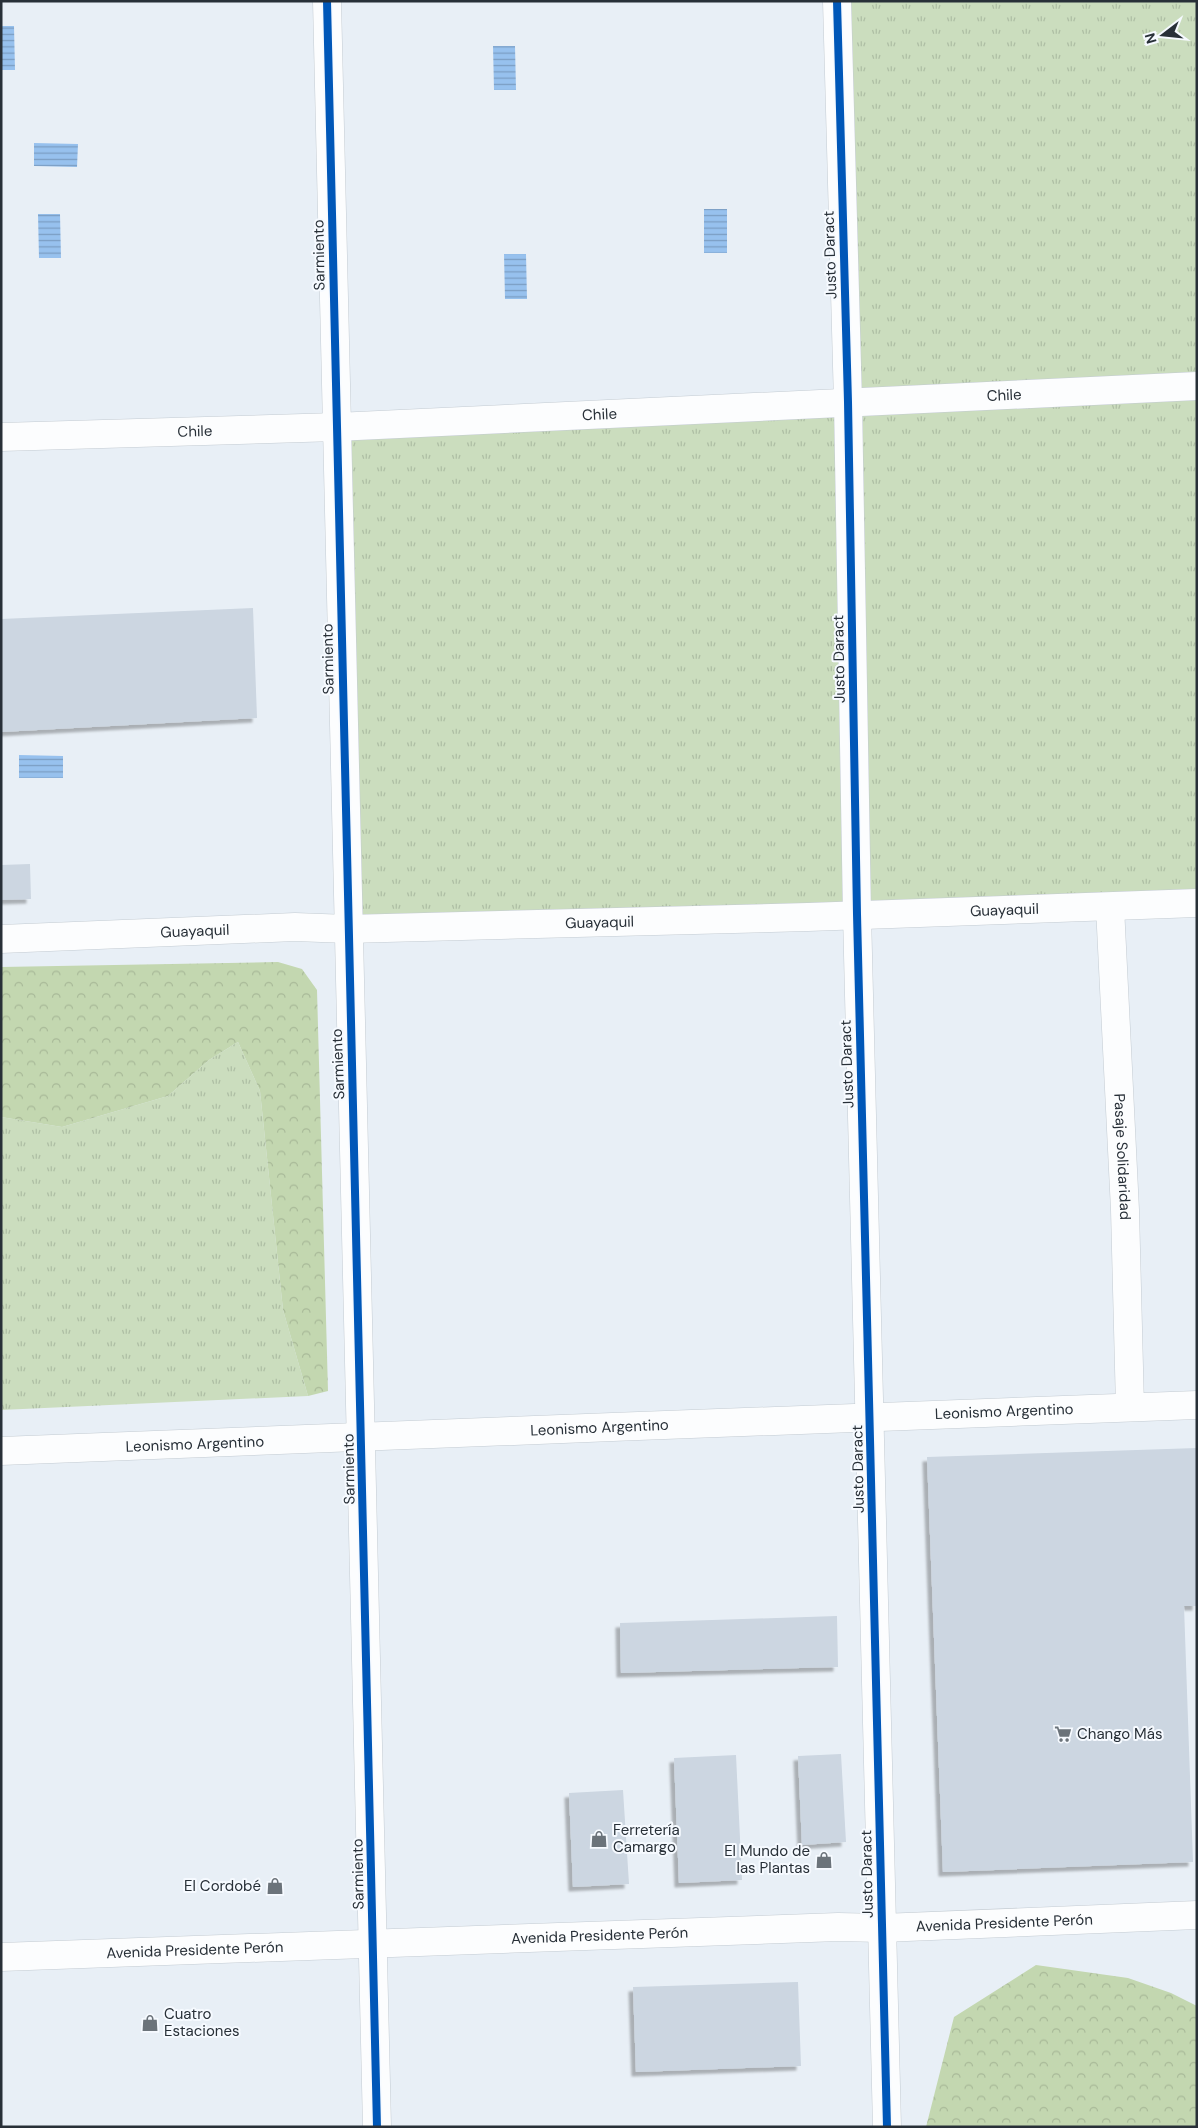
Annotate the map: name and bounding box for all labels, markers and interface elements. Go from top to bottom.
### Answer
north arrow [1138,10,1188,60]
text: N [1140,31,1161,46]
street label: Justo Daract [818,210,842,299]
street label: Sarmiento [308,219,330,291]
street label: Chile [986,384,1022,406]
street label: Chile [582,404,617,425]
street label: Chile [177,421,213,442]
street label: Justo Daract [828,615,850,703]
street label: Sarmiento [317,623,339,695]
street label: Guayaquil [970,899,1039,921]
street label: Guayaquil [565,912,634,933]
street label: Guayaquil [160,920,230,942]
street label: Justo Daract [835,1019,859,1108]
street label: Sarmiento [327,1028,349,1100]
street label: Pasaje Solidaridad [1109,1093,1135,1220]
street label: Leonismo Argentino [935,1399,1074,1424]
street label: Leonismo Argentino [530,1415,669,1441]
street label: Justo Daract [847,1425,869,1513]
street label: Leonismo Argentino [125,1431,265,1457]
street label: Sarmiento [338,1433,360,1505]
supermarket icon: Chango Más [1053,1724,1073,1744]
place label: Chango Más [1077,1724,1162,1744]
place label: Ferretería Camargo [613,1820,680,1857]
shop icon: Ferretería Camargo [589,1829,609,1849]
street label: Justo Daract [856,1830,878,1918]
street label: Sarmiento [347,1838,369,1910]
place label: El Mundo de las Plantas [724,1841,810,1878]
shop icon: El Mundo de las Plantas [814,1850,834,1870]
place label: El Cordobé [184,1876,261,1896]
shop icon: El Cordobé [265,1876,285,1896]
street label: Avenida Presidente Perón [915,1909,1093,1937]
street label: Avenida Presidente Perón [511,1922,688,1949]
street label: Avenida Presidente Perón [106,1937,284,1963]
place label: Cuatro Estaciones [164,2004,239,2041]
shop icon: Cuatro Estaciones [140,2013,160,2033]

